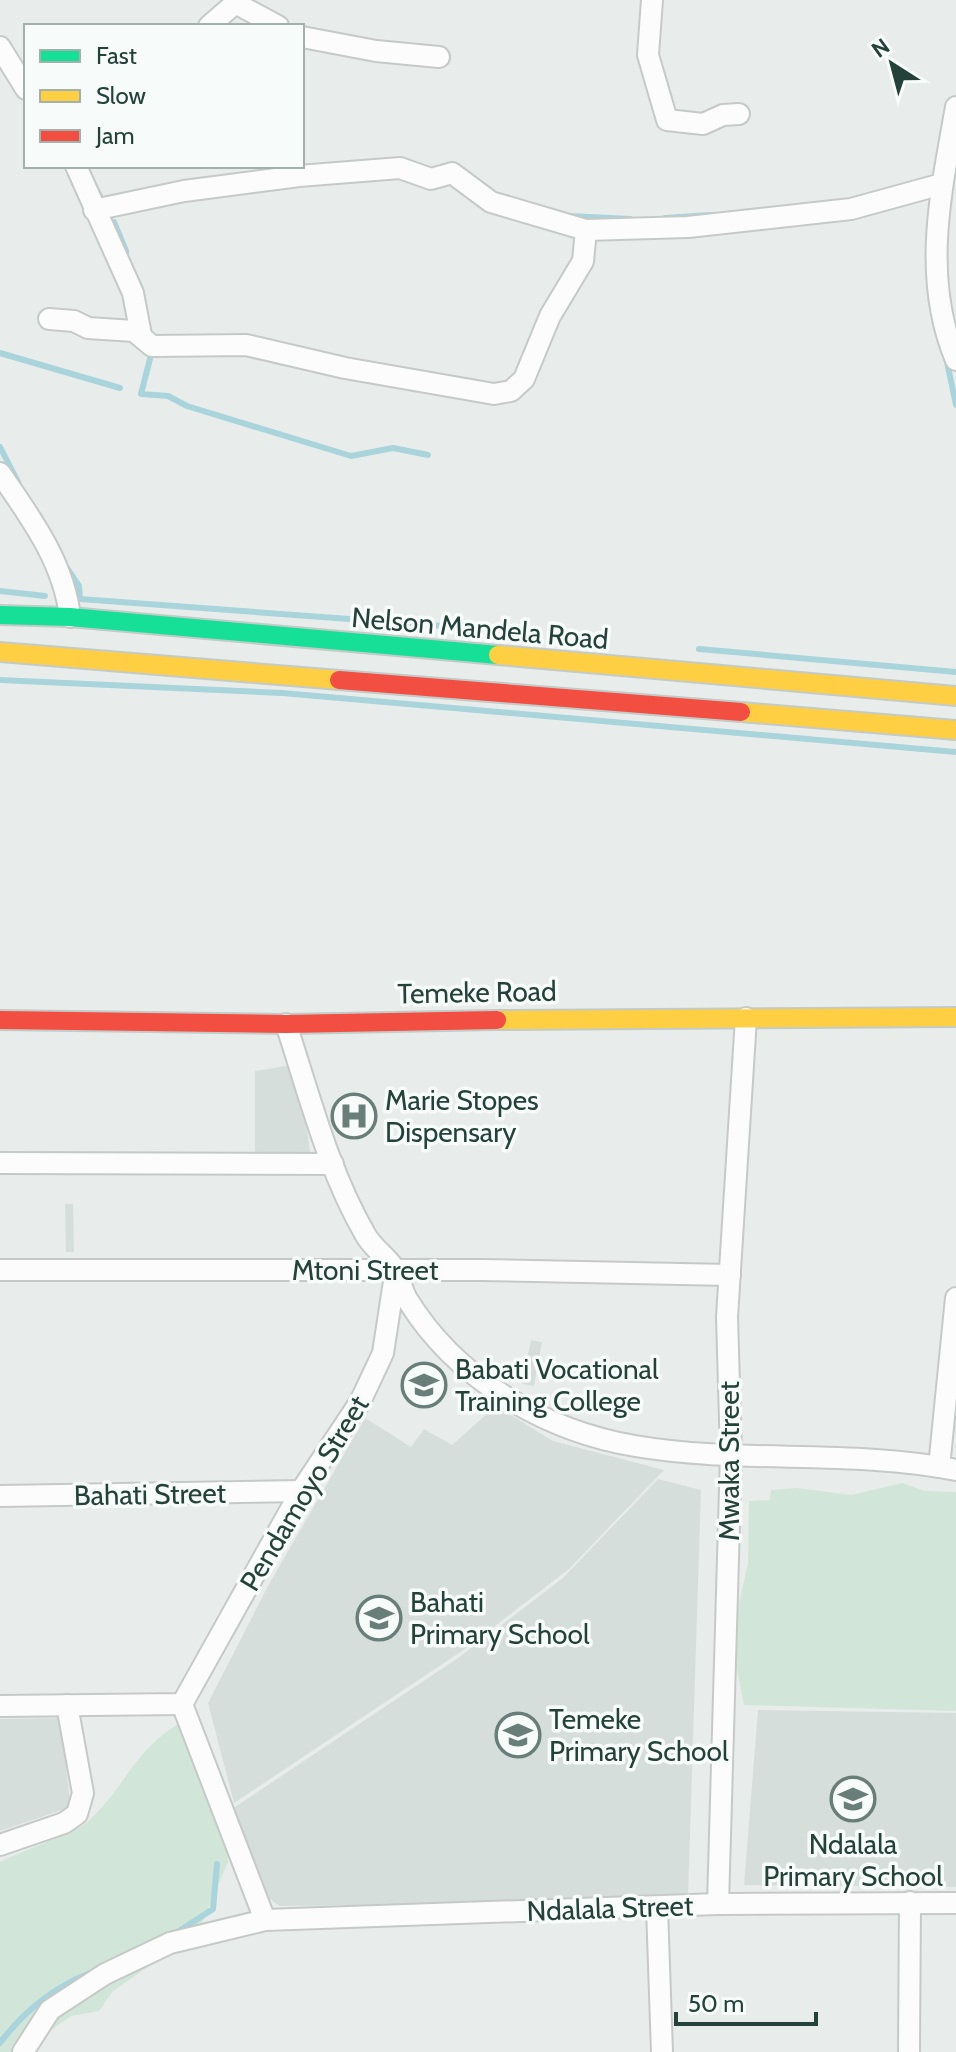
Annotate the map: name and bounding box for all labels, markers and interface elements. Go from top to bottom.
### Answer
legend [24,24,304,168]
north arrow [852,24,932,104]
text: N [866,33,895,64]
text: Fast [96,41,137,70]
text: Slow [96,81,146,110]
text: Jam [95,121,134,150]
street label: Nelson Mandela Road [350,600,610,656]
street label: Temeke Road [397,974,557,1010]
place label: Marie Stopes Dispensary [385,1083,539,1149]
hospital icon: Marie Stopes Dispensary [330,1092,378,1140]
street label: Mtoni Street [292,1253,438,1287]
place label: Babati Vocational Training College [455,1352,659,1418]
school or university icon: Babati Vocational Training College [400,1361,448,1409]
street label: Mwaka Street [712,1381,746,1541]
street label: Pendamoyo Street [232,1389,376,1597]
street label: Bahati Street [74,1476,226,1512]
place label: Bahati Primary School [410,1585,590,1651]
school or university icon: Bahati Primary School [355,1594,403,1642]
place label: Temeke Primary School [549,1702,729,1768]
school or university icon: Temeke Primary School [494,1711,542,1759]
school or university icon: Ndalala Primary School [829,1775,877,1823]
place label: Ndalala Primary School [763,1827,943,1893]
street label: Ndalala Street [526,1888,694,1928]
scale bar [676,1976,816,2026]
text: 50 m [688,1989,744,2018]

